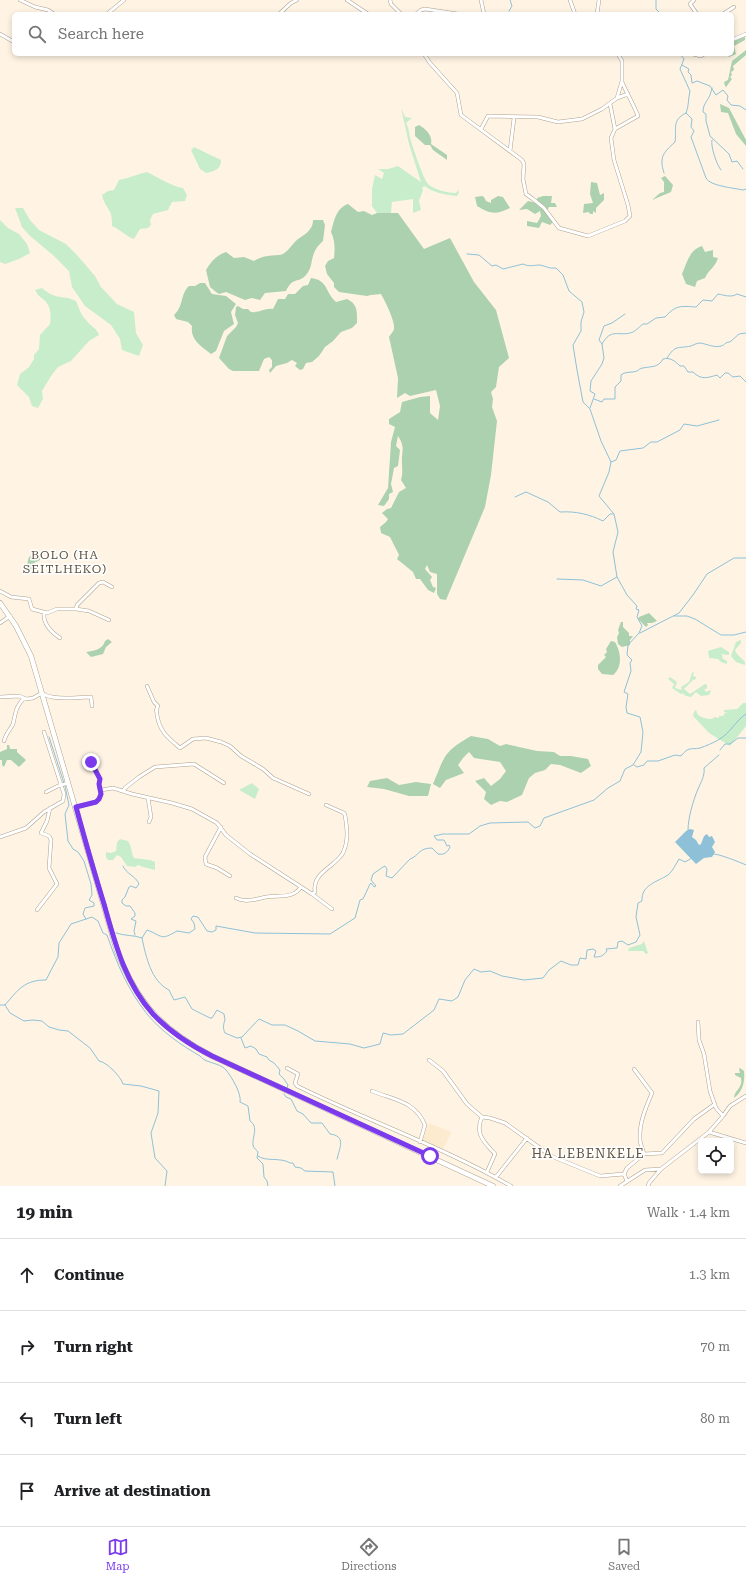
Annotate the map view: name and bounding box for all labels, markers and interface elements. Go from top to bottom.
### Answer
search box [12,12,734,56]
icon: search [26,23,48,45]
text: Search here [58,25,144,43]
district label: BOLO (HA SEITLHEKO) [23,548,107,576]
route end [82,753,100,771]
map controls [698,1138,734,1174]
button: locate [698,1138,734,1174]
district label: HA LEBENKELE [531,1146,645,1161]
route start [421,1147,439,1165]
text: 19 min [16,1202,73,1222]
text: Walk · 1.4 km [647,1205,730,1220]
icon: ahead [16,1264,38,1286]
text: Continue [54,1266,124,1284]
text: 1.3 km [689,1267,730,1282]
icon: right [16,1336,38,1358]
text: Turn right [54,1338,133,1356]
text: 70 m [700,1339,730,1354]
icon: left [16,1408,38,1430]
text: Turn left [54,1410,122,1428]
text: 80 m [700,1411,730,1426]
icon: arrive [16,1480,38,1502]
text: Arrive at destination [54,1482,210,1500]
tab: Map [106,1536,129,1573]
tab: Directions [341,1536,396,1573]
tab: Saved [608,1536,640,1573]

